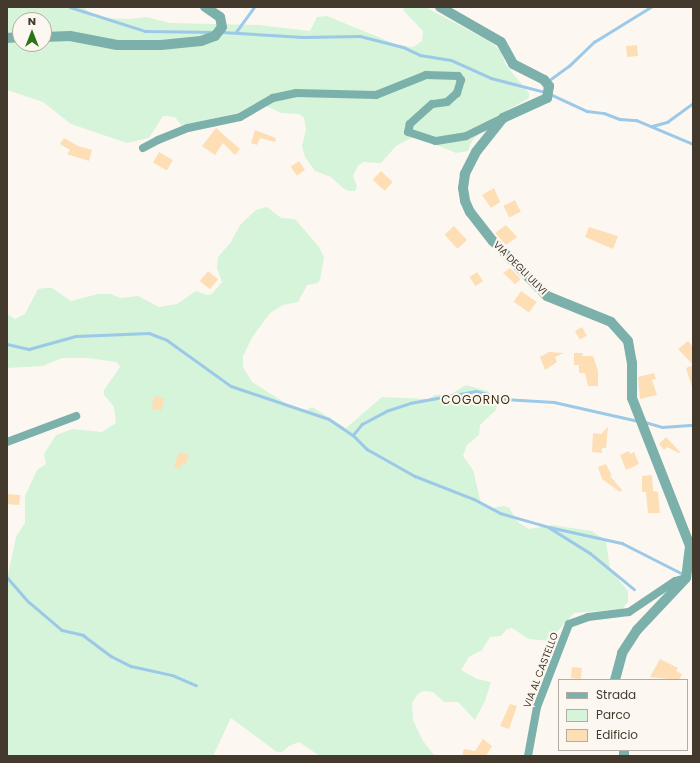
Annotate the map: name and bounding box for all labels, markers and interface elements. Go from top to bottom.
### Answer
north arrow [12,12,52,52]
text: N [28,13,36,29]
street label: VIA DEGLI ULIVI [491,239,549,297]
district label: COGORNO [441,393,511,407]
street label: VIA AL CASTELLO [521,631,561,709]
legend [558,679,688,751]
text: Strada [596,686,636,703]
text: Parco [596,706,631,723]
text: Edificio [596,726,638,743]

